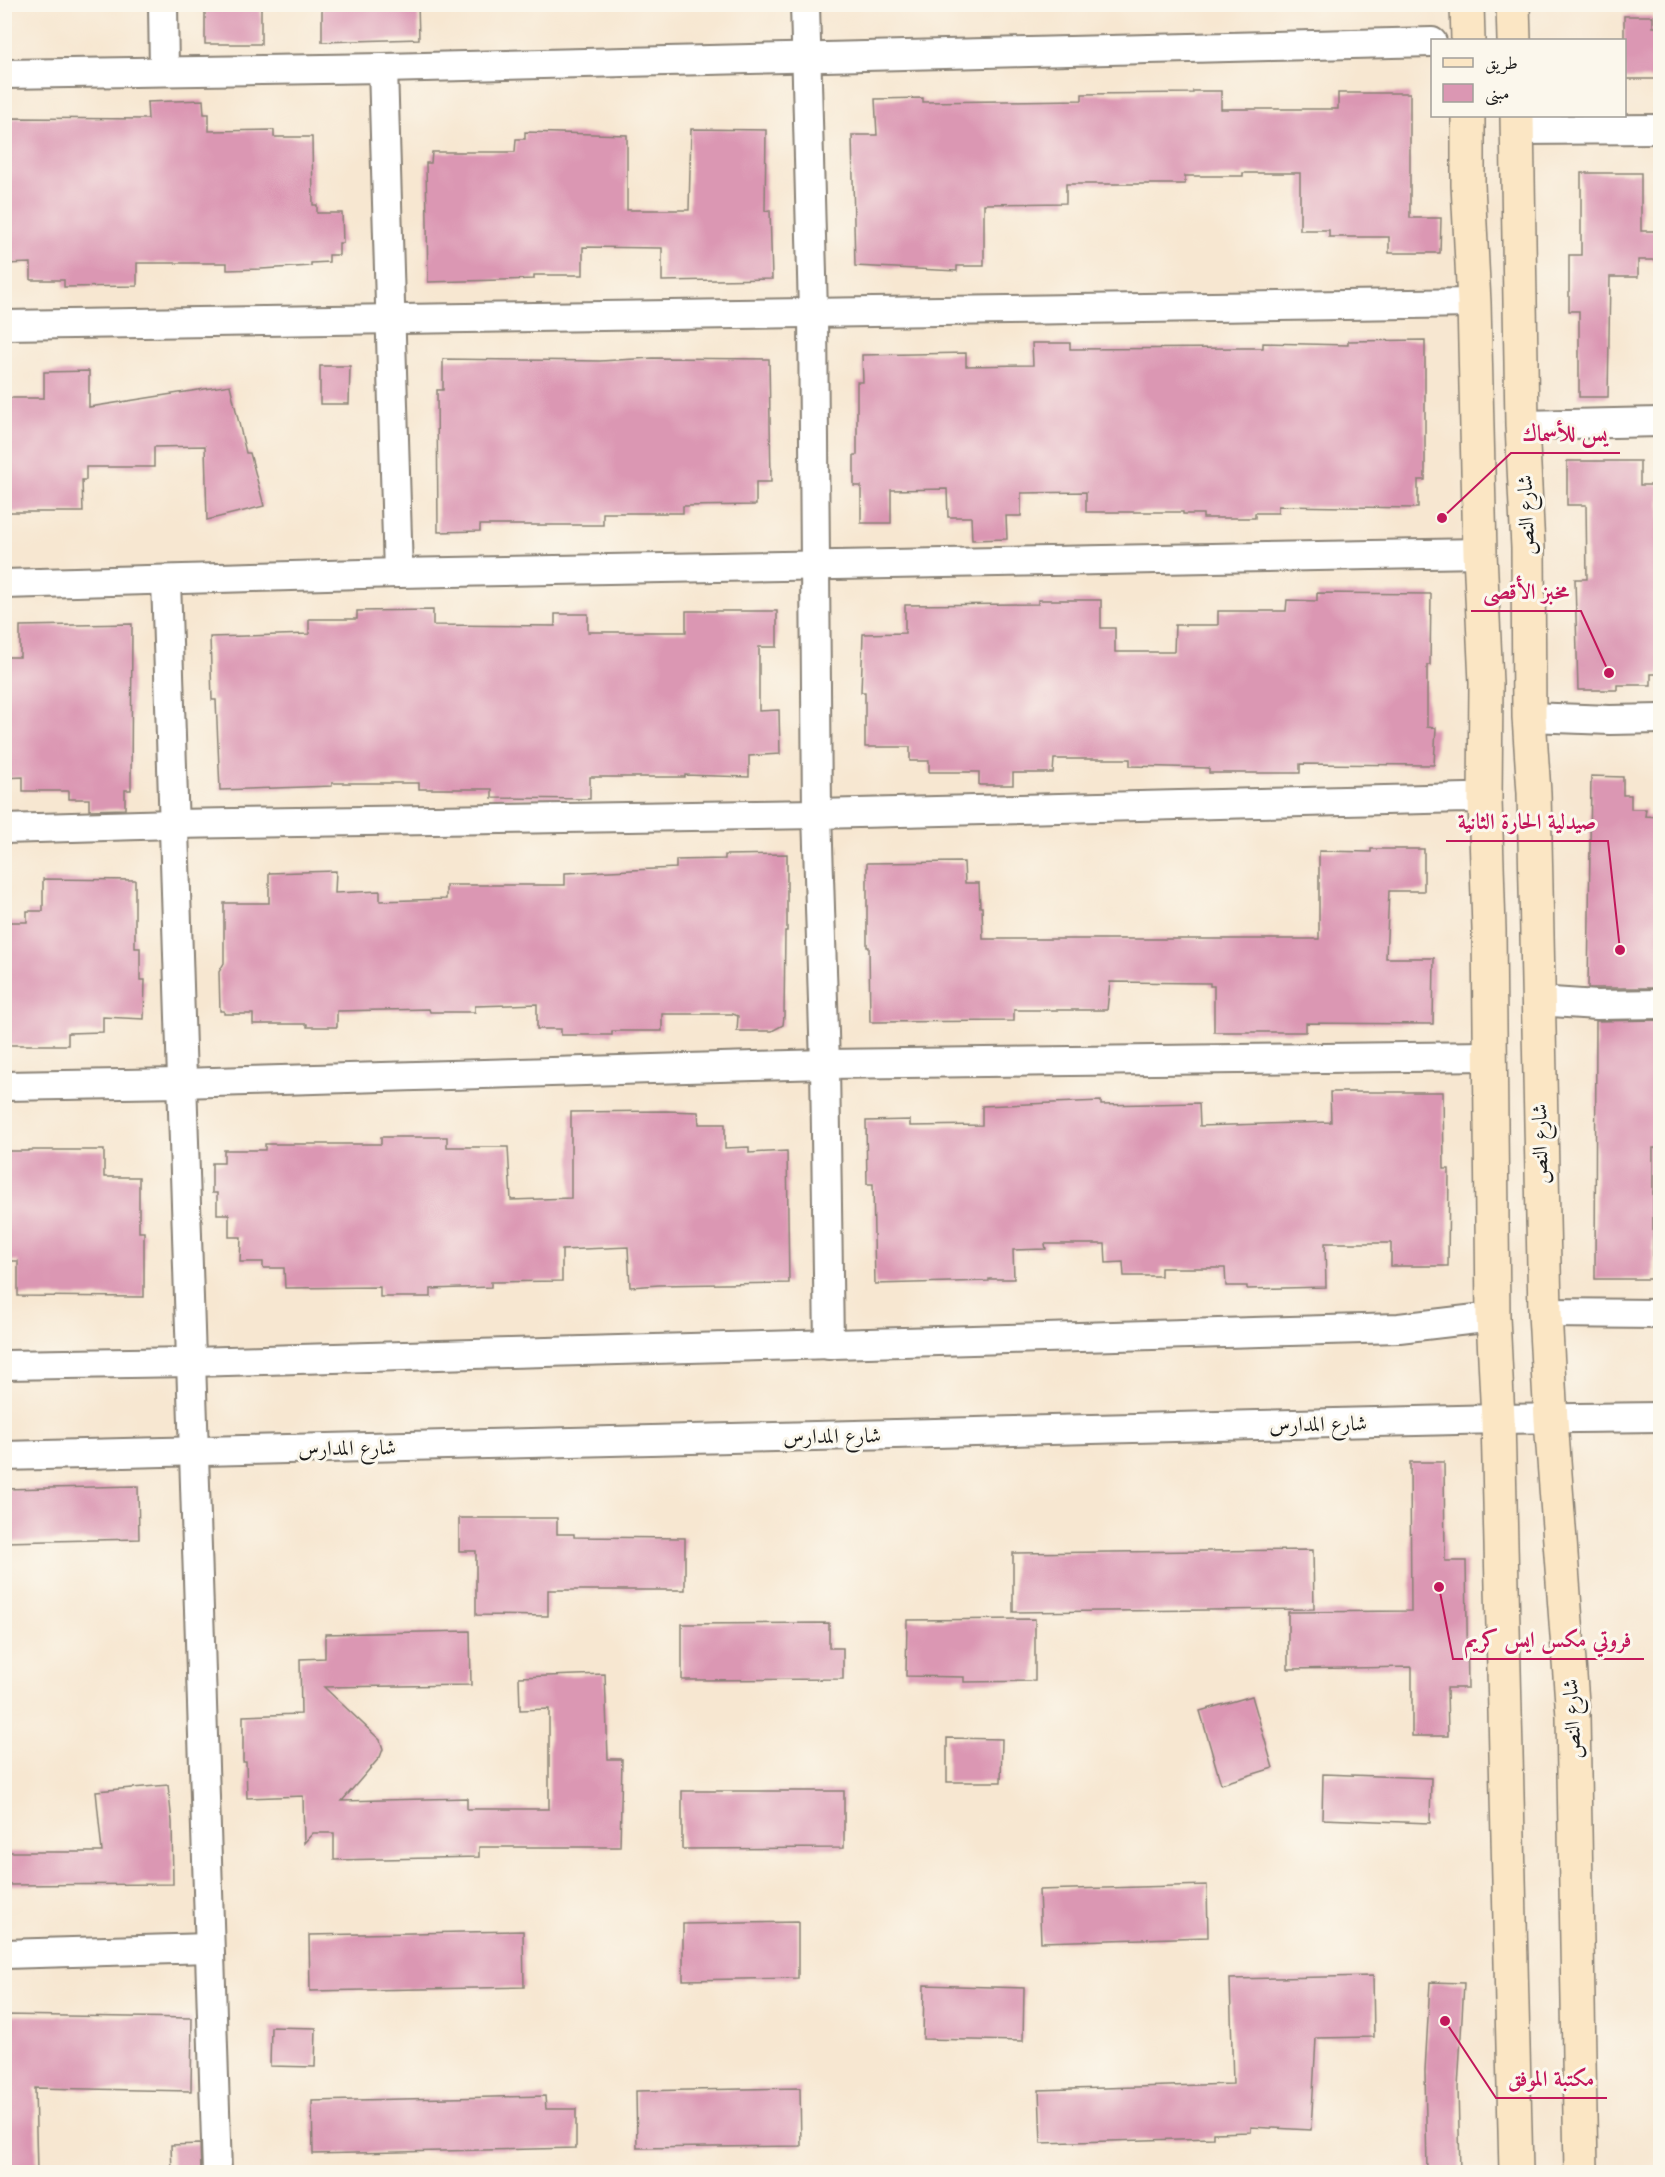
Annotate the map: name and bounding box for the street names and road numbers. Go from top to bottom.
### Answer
street label: شارع النص [1516,474,1545,556]
street label: شارع النص [1530,1103,1559,1184]
street label: شارع المدارس [1269,1414,1367,1443]
street label: شارع المدارس [783,1426,881,1455]
street label: شارع المدارس [298,1438,396,1467]
street label: شارع النص [1561,1678,1592,1760]

